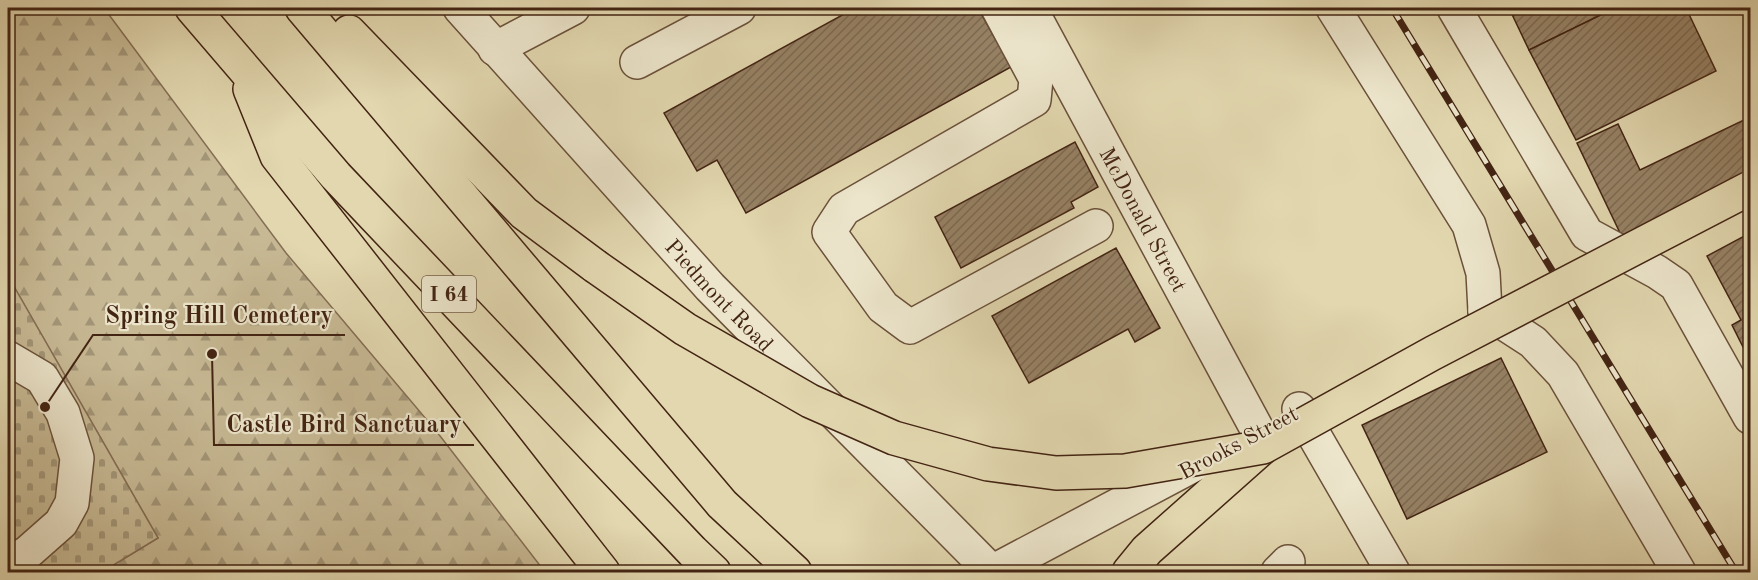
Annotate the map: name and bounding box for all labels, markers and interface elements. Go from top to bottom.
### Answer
street label: McDonald Street [1094,144,1190,296]
street label: Piedmont Road [660,236,776,357]
road number: I 64 [422,276,476,312]
callout: Spring Hill Cemetery [93,293,345,335]
text: Spring Hill Cemetery [105,305,333,329]
callout: Castle Bird Sanctuary [214,403,474,445]
street label: Brooks Street [1176,403,1302,484]
text: Castle Bird Sanctuary [226,414,462,438]

